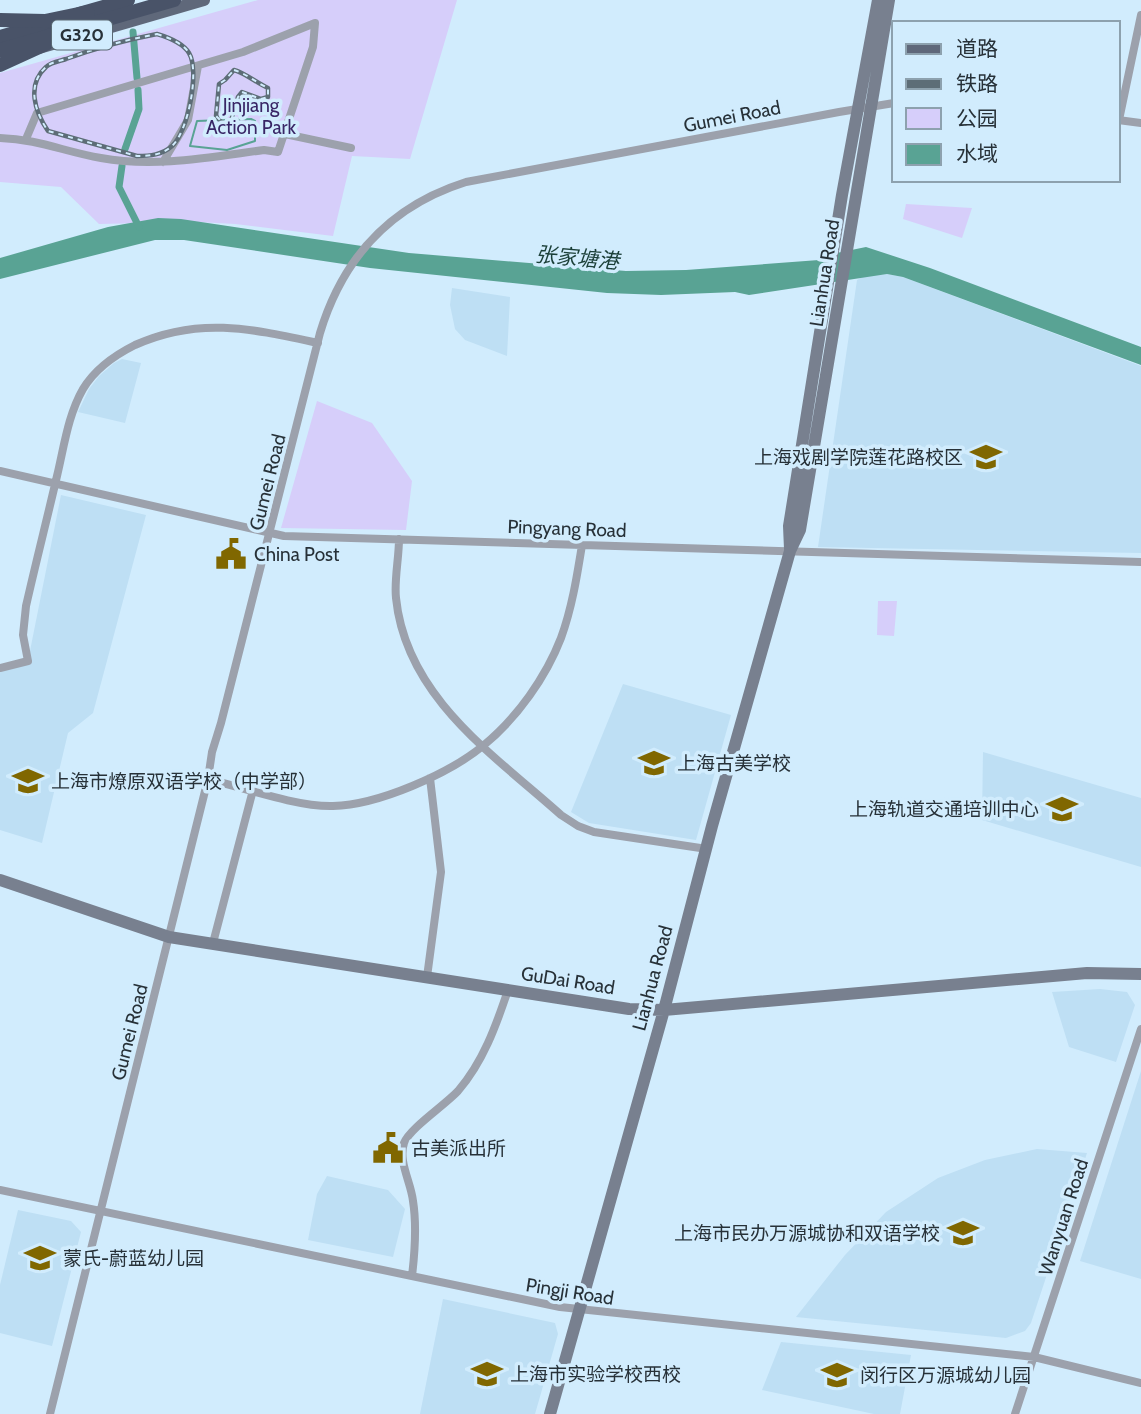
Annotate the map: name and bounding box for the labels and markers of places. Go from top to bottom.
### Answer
school or university icon: 上海戏剧学院莲花路校区 [969,440,1003,474]
place label: 上海戏剧学院莲花路校区 [754,446,963,469]
public building icon: China Post [214,537,248,571]
place label: China Post [254,543,340,566]
school or university icon: 上海古美学校 [637,746,671,780]
place label: 上海古美学校 [677,752,791,775]
school or university icon: 上海市燎原双语学校（中学部） [11,764,45,798]
place label: 上海市燎原双语学校（中学部） [51,770,317,793]
school or university icon: 上海轨道交通培训中心 [1045,792,1079,826]
place label: 上海轨道交通培训中心 [849,798,1039,821]
public building icon: 古美派出所 [371,1131,405,1165]
place label: 古美派出所 [411,1137,506,1160]
school or university icon: 上海市民办万源城协和双语学校 [946,1216,980,1250]
place label: 上海市民办万源城协和双语学校 [674,1222,940,1245]
school or university icon: 蒙氏-蔚蓝幼儿园 [23,1241,57,1275]
place label: 蒙氏-蔚蓝幼儿园 [63,1247,204,1270]
school or university icon: 上海市实验学校西校 [470,1357,504,1391]
school or university icon: 闵行区万源城幼儿园 [820,1358,854,1392]
place label: 上海市实验学校西校 [510,1363,681,1386]
place label: 闵行区万源城幼儿园 [860,1364,1031,1387]

